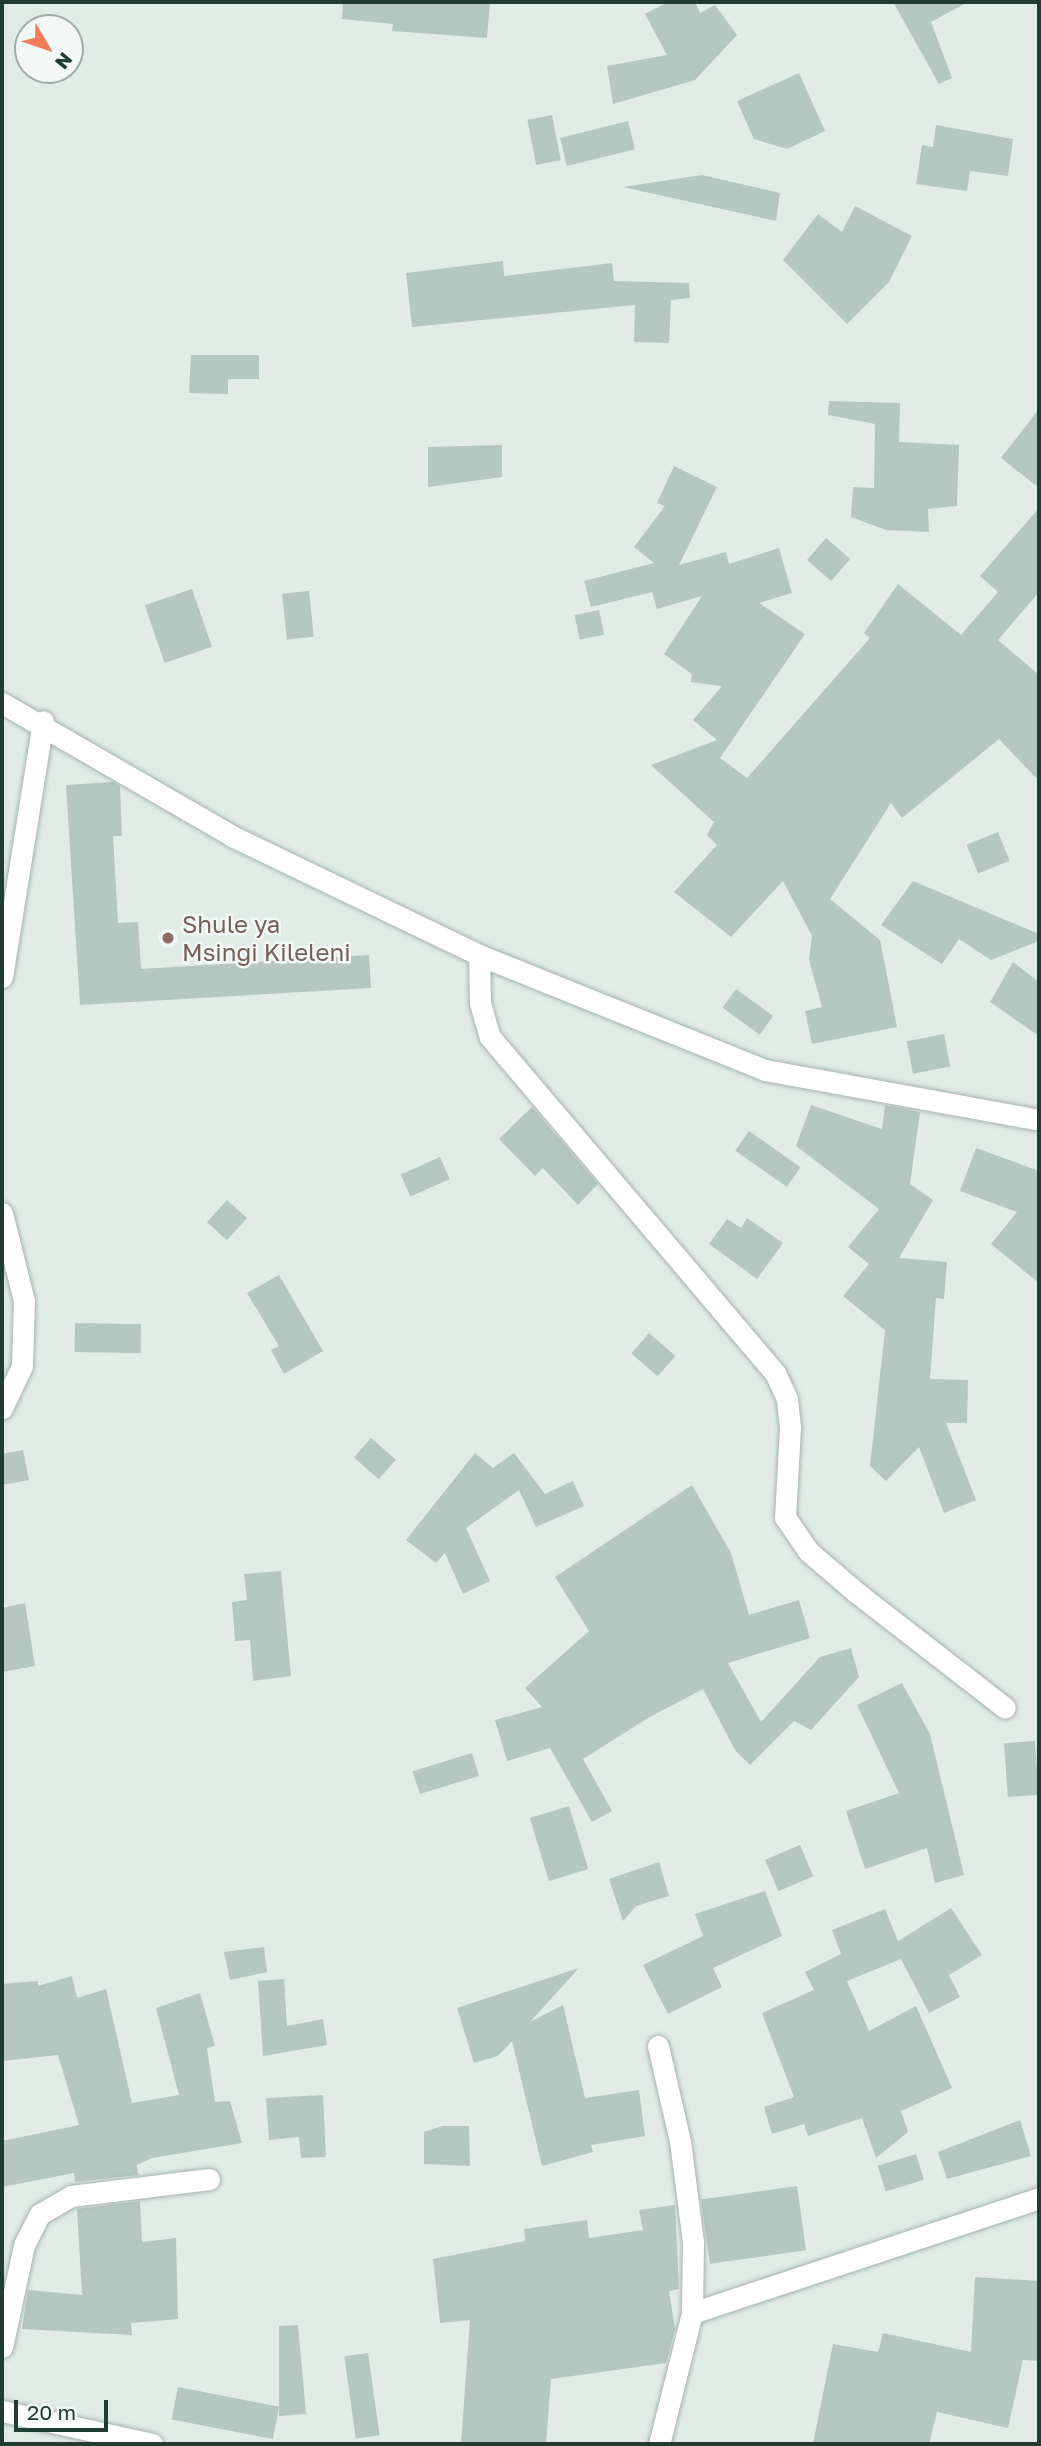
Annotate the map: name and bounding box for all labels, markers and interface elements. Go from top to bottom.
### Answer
north arrow [14,14,84,84]
text: N [51,48,78,74]
place label: Shule ya Msingi Kileleni [182,910,351,966]
marker: Shule ya Msingi Kileleni [160,930,176,946]
scale bar [18,2386,112,2430]
text: 20 m [27,2399,76,2425]

